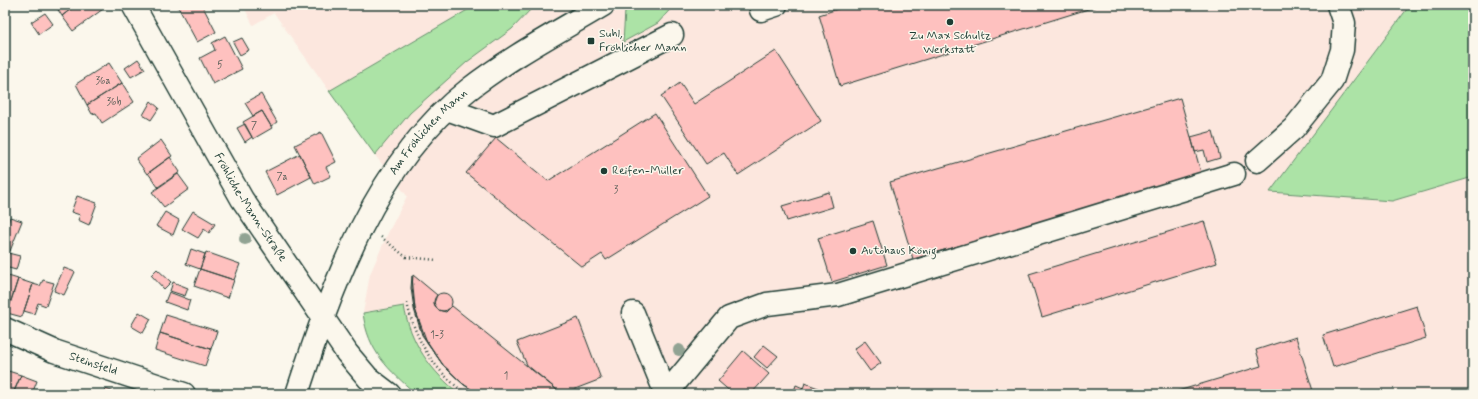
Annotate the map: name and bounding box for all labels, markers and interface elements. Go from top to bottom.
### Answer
marker: Zu Max Schultz Werkstatt [945,17,955,27]
place label: Suhl, Fröhlicher Mann [599,26,686,56]
place label: Zu Max Schultz Werkstatt [909,28,991,58]
marker: Suhl, Fröhlicher Mann [586,36,596,46]
house number: 5 [217,59,223,72]
house number: 36a [95,75,111,88]
street label: Am Fröhlichen Mann [386,85,471,178]
house number: 36b [107,96,122,109]
house number: 7 [251,120,257,133]
street label: Fröhliche-Mann-Straße [210,150,291,265]
place label: Reifen-Müller [612,163,684,179]
marker: Reifen-Müller [599,166,609,176]
house number: 7a [276,171,288,184]
house number: 3 [614,184,619,197]
place label: Autohaus König [861,243,937,260]
marker: Autohaus König [848,246,858,256]
house number: 1-3 [430,329,444,342]
street label: Steinsfeld [67,348,120,379]
house number: 1 [504,370,508,383]

